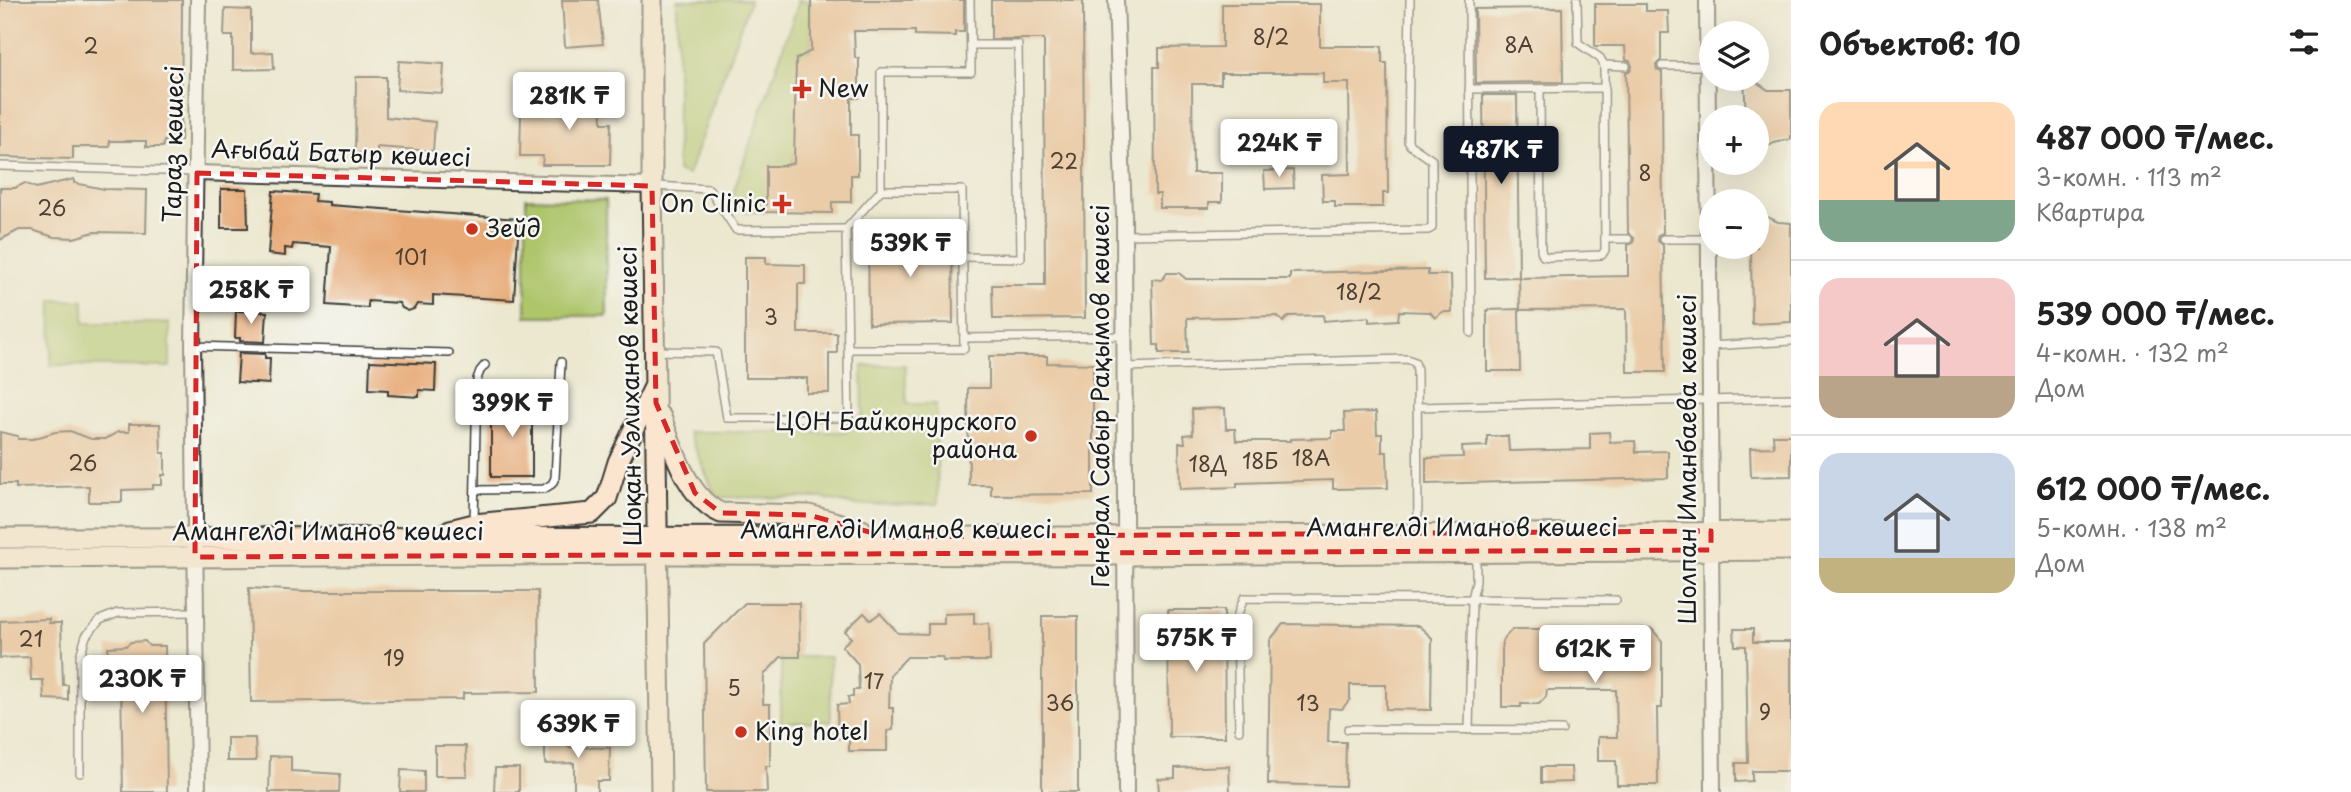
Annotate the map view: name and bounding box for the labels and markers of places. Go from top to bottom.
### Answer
place label: New [818,69,869,105]
pin: 281K ₸ [512,72,626,132]
marker: New [792,79,812,99]
pin: 224K ₸ [1222,120,1336,179]
pin: 487K ₸ [1444,127,1558,186]
place label: On Clinic [661,184,766,220]
marker: On Clinic [772,194,792,214]
place label: Зейд [485,209,541,245]
pin: 539K ₸ [853,219,967,279]
marker: Зейд [464,221,480,237]
pin: 258K ₸ [194,266,308,326]
pin: 399K ₸ [455,380,569,439]
place label: ЦОН Байконурского района [775,402,1017,466]
marker: ЦОН Байконурского района [1023,428,1039,444]
pin: 575K ₸ [1139,614,1253,674]
pin: 612K ₸ [1538,626,1652,685]
pin: 230K ₸ [85,656,199,715]
pin: 639K ₸ [521,700,635,760]
place label: King hotel [755,712,868,748]
marker: King hotel [733,724,749,740]

